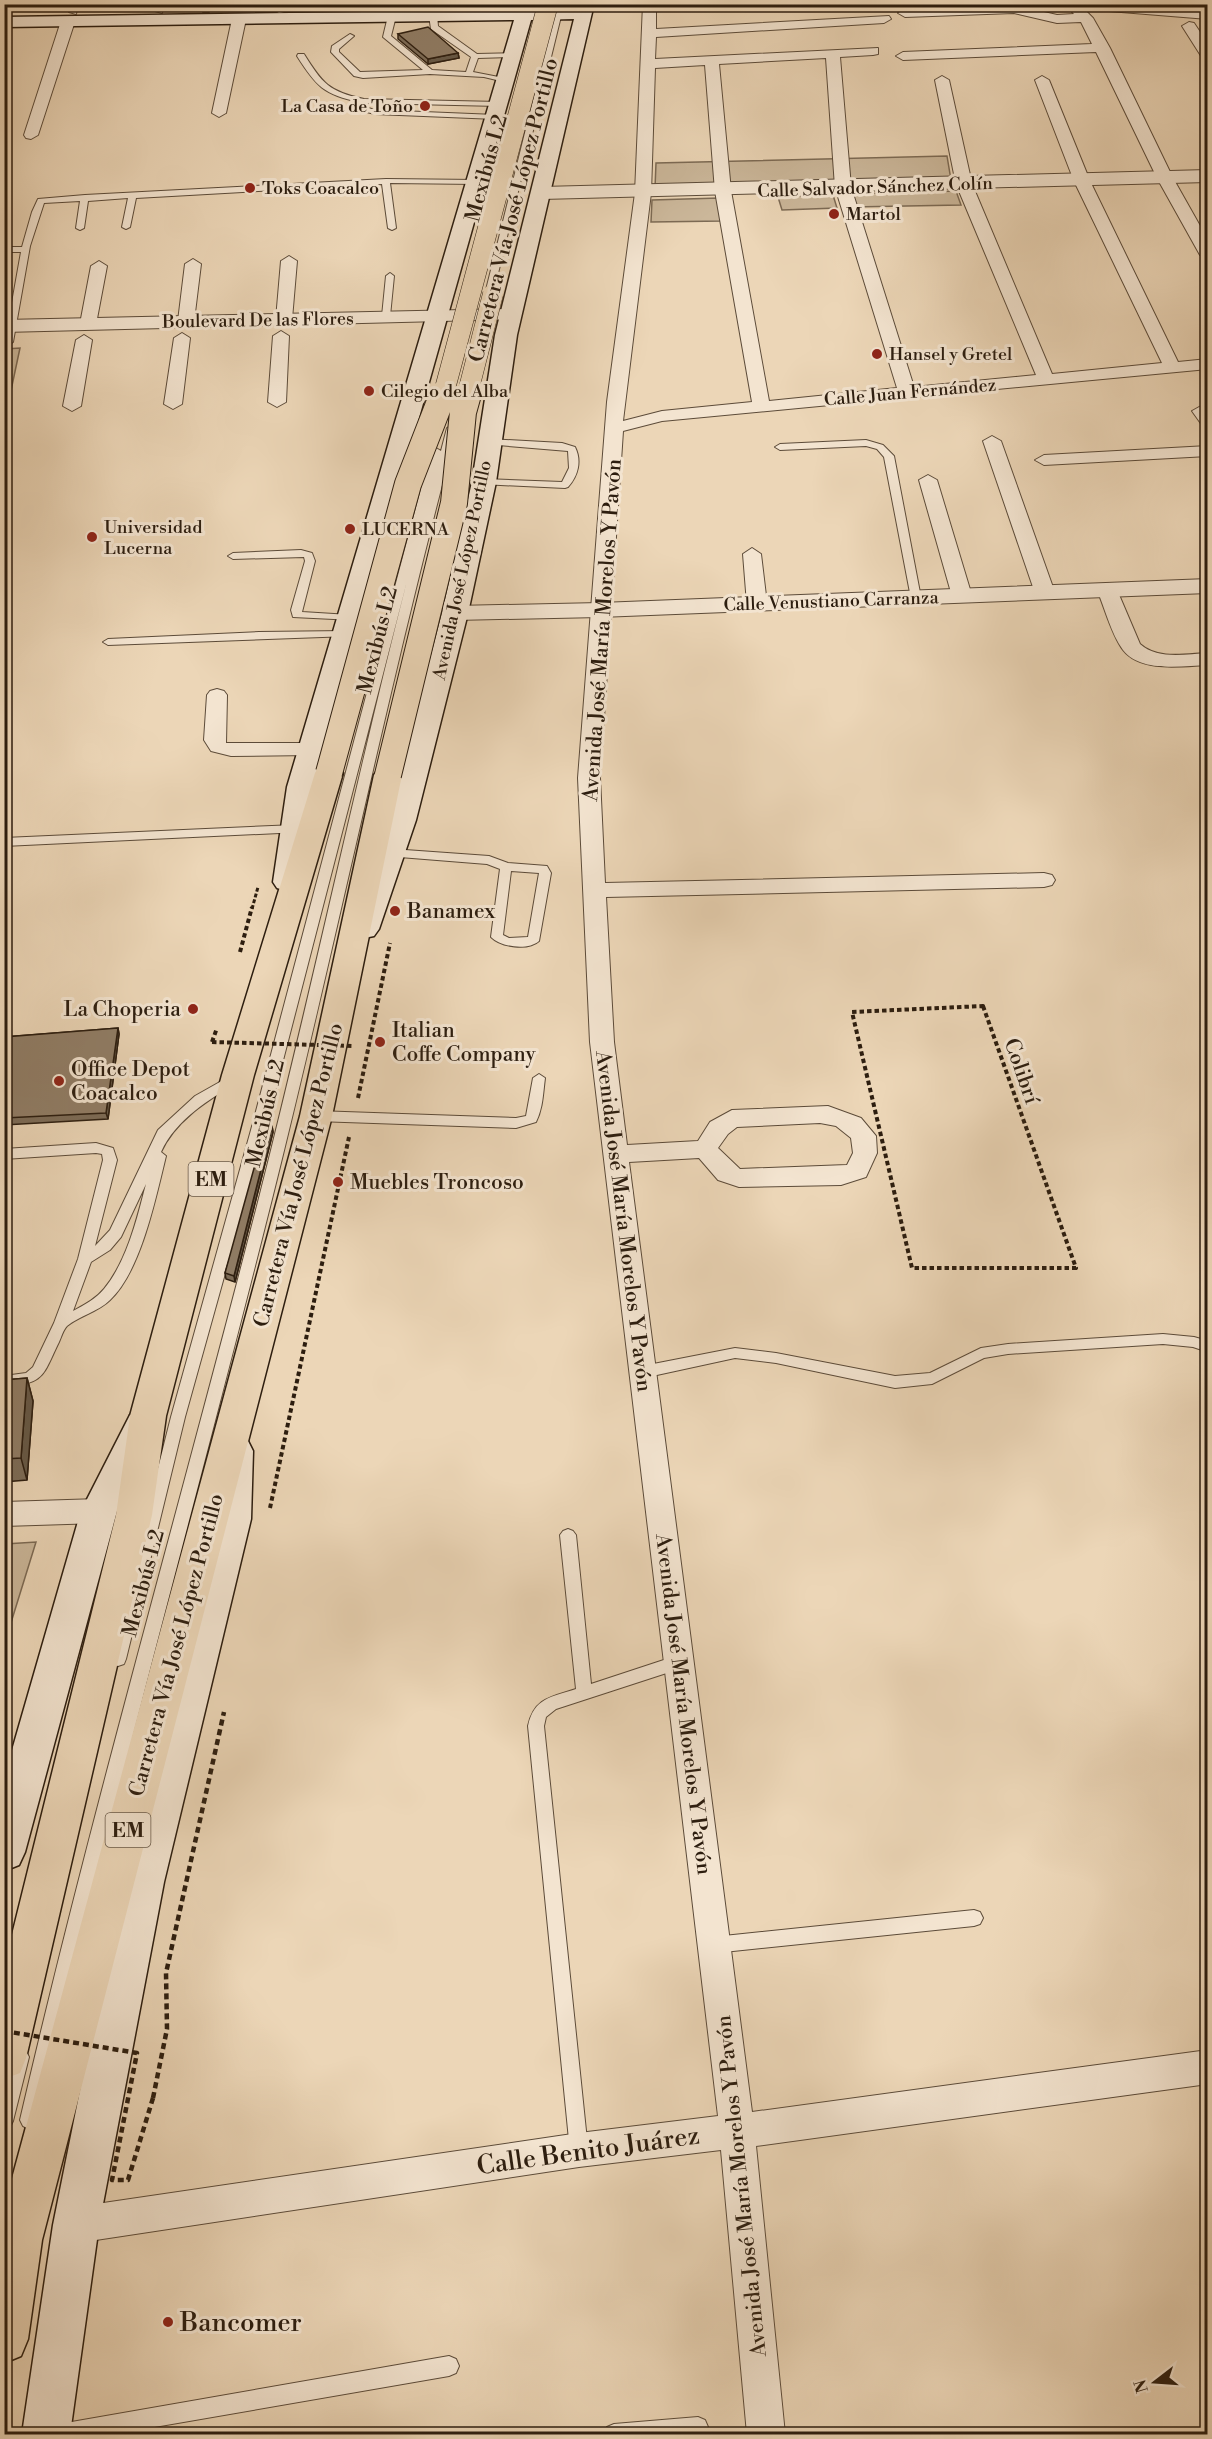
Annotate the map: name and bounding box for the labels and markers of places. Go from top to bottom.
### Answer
place label: La Casa de Toño [281,95,413,118]
marker: La Casa de Toño [418,99,432,113]
place label: Toks Coacalco [262,177,379,200]
marker: Toks Coacalco [243,181,257,195]
place label: Martol [846,203,902,226]
marker: Martol [827,207,841,221]
place label: Hansel y Gretel [889,343,1013,366]
marker: Hansel y Gretel [870,347,884,361]
place label: Cilegio del Alba [381,380,509,403]
marker: Cilegio del Alba [362,384,376,398]
place label: Universidad Lucerna [104,516,203,560]
place label: LUCERNA [362,518,450,541]
marker: LUCERNA [343,522,357,536]
marker: Universidad Lucerna [85,530,99,544]
place label: Banamex [406,899,495,925]
marker: Banamex [388,904,402,918]
place label: La Choperia [64,997,181,1023]
marker: La Choperia [186,1002,200,1016]
place label: Italian Coffe Company [392,1018,537,1068]
marker: Italian Coffe Company [373,1035,387,1049]
place label: Office Depot Coacalco [71,1057,190,1107]
marker: Office Depot Coacalco [52,1074,66,1088]
place label: Muebles Troncoso [350,1170,524,1196]
marker: Muebles Troncoso [331,1175,345,1189]
place label: Bancomer [179,2307,302,2339]
marker: Bancomer [161,2315,175,2329]

